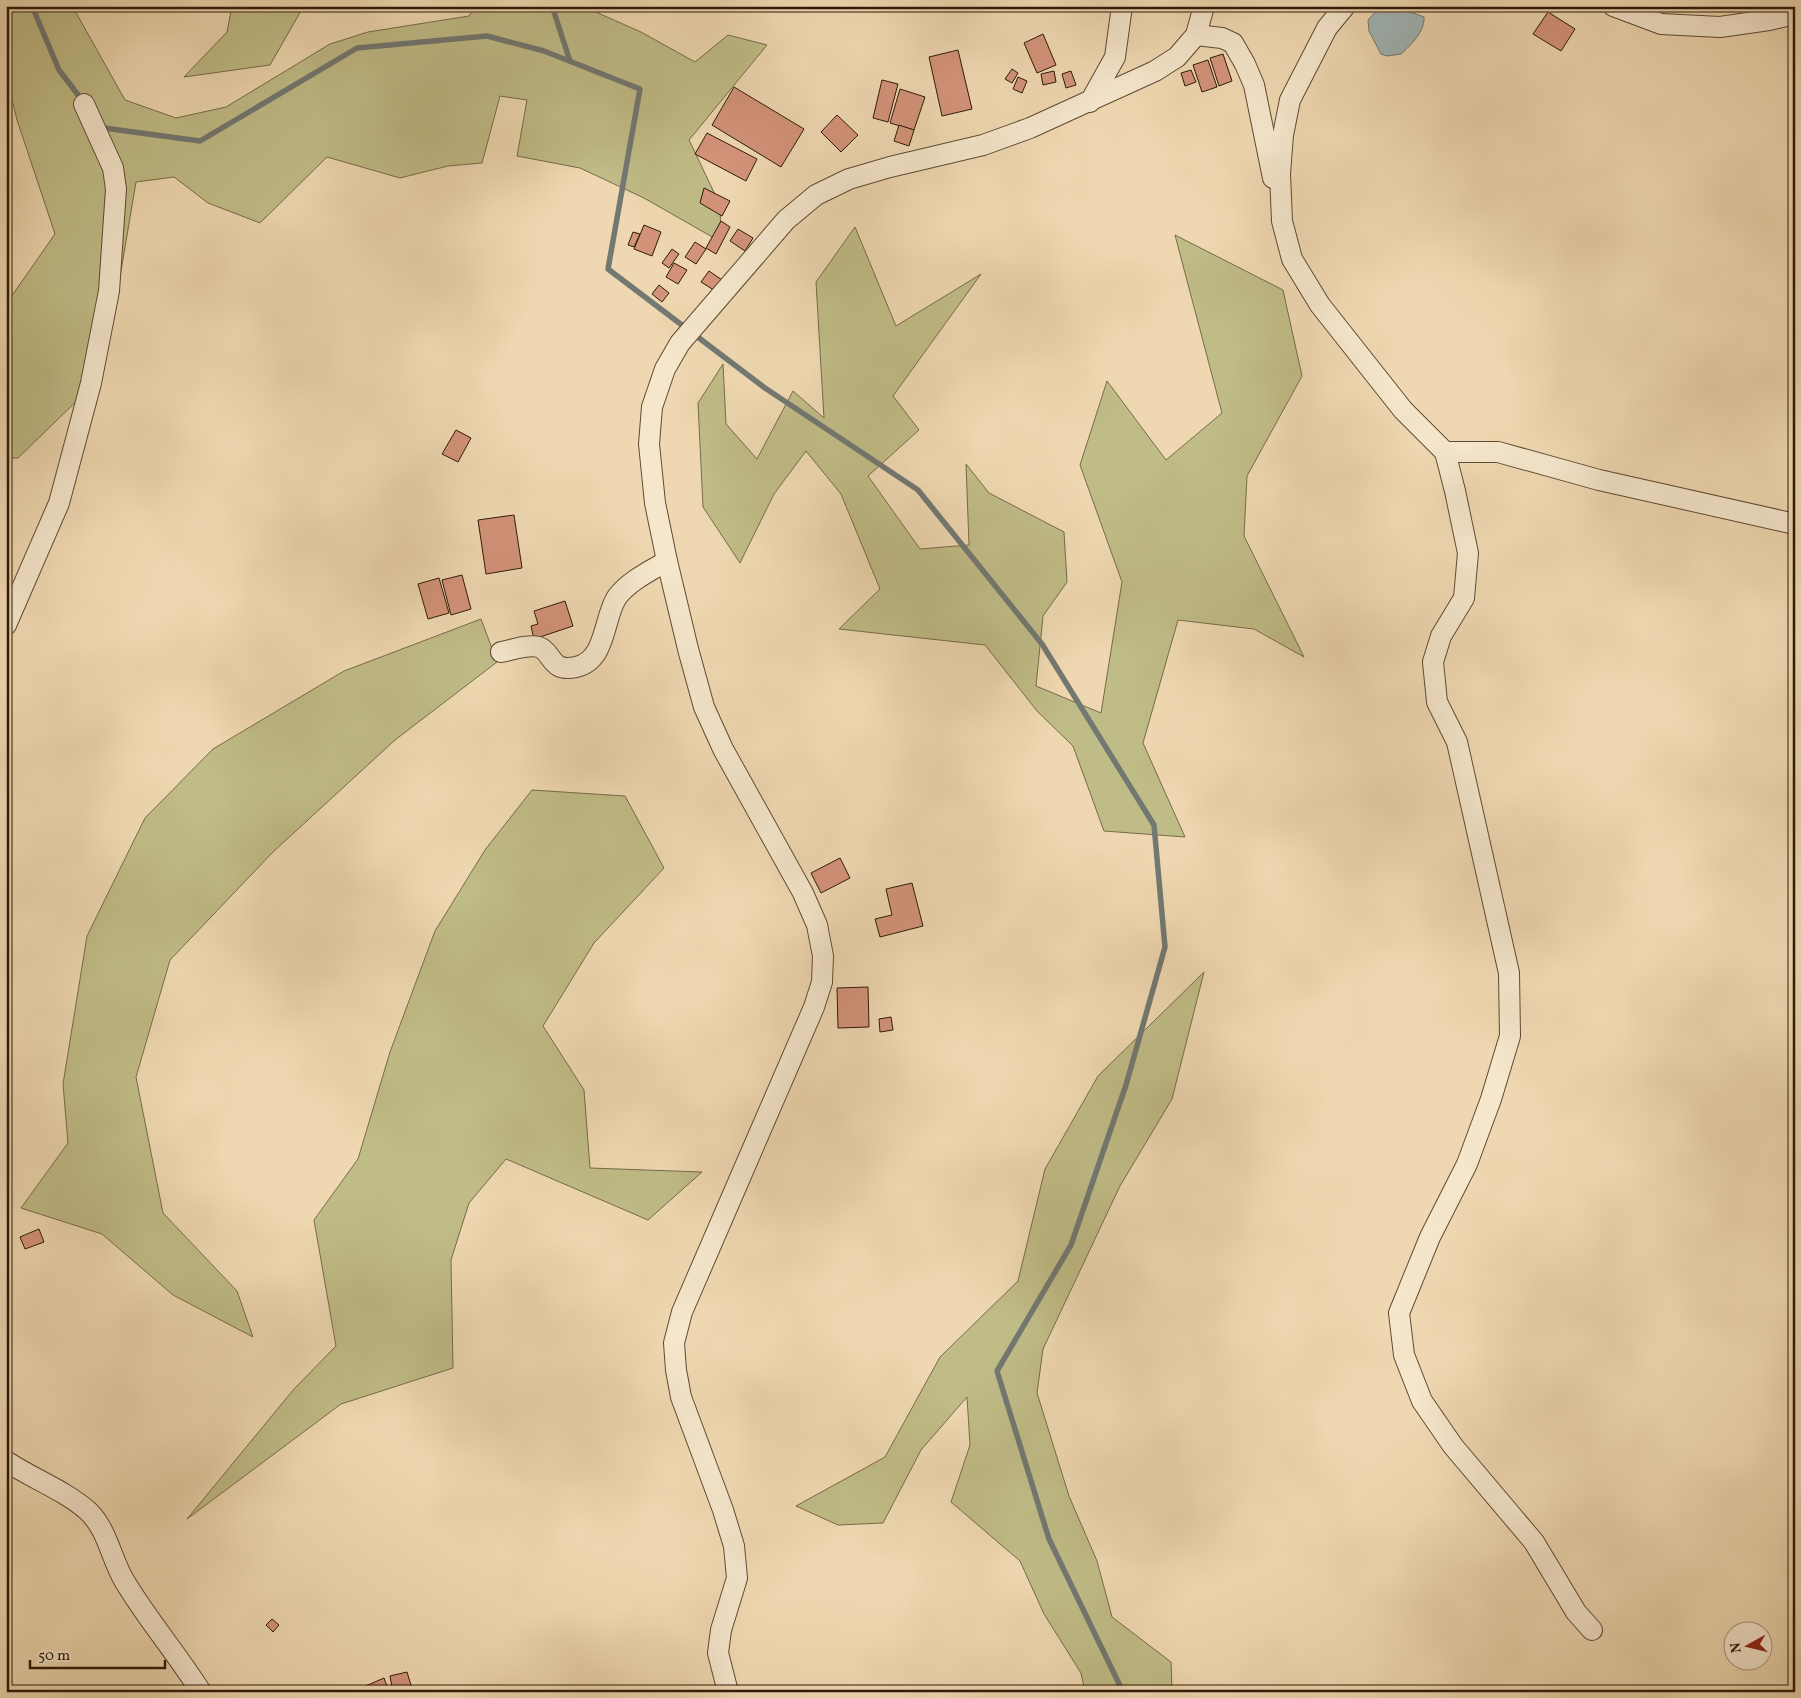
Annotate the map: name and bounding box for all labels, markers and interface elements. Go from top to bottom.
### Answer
north arrow [1724,1620,1774,1670]
scale bar [30,1638,165,1670]
text: N [1726,1641,1747,1654]
text: 50 m [38,1646,70,1667]

